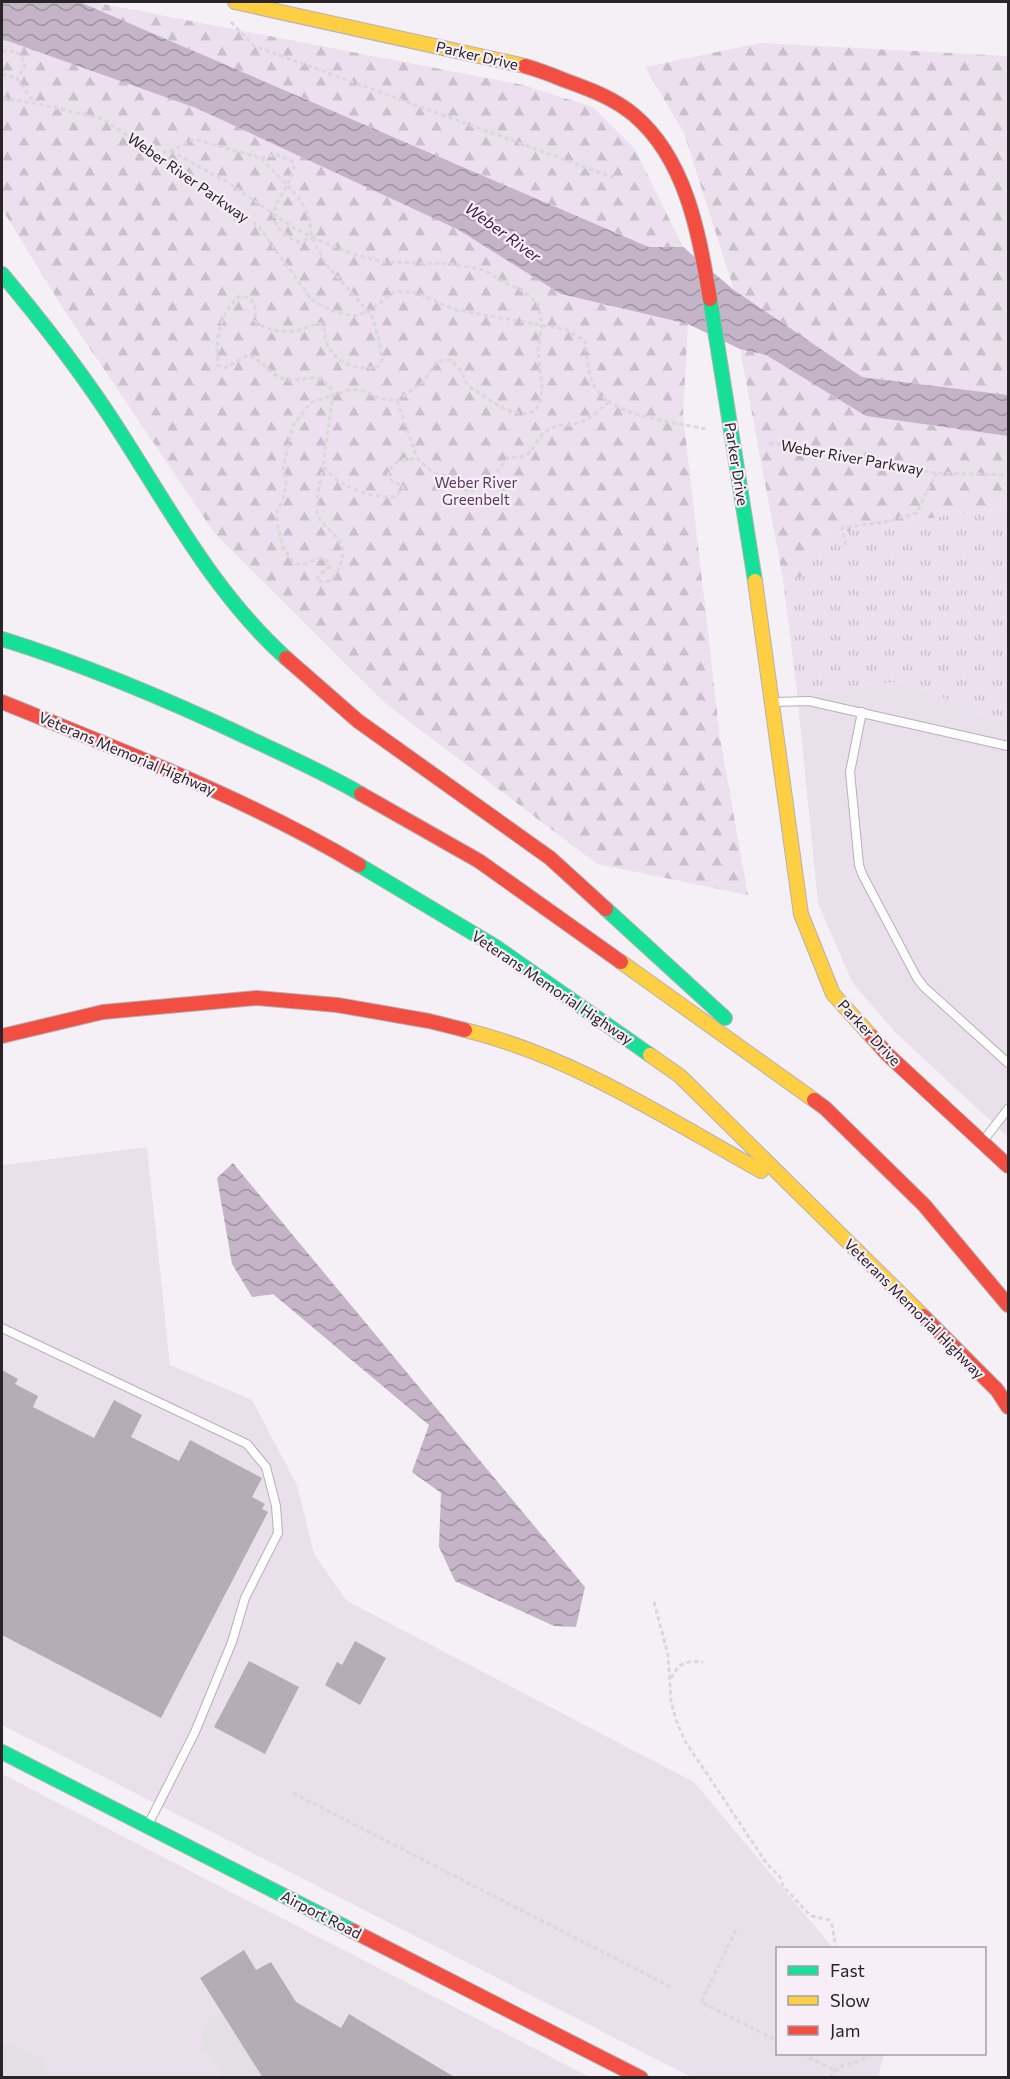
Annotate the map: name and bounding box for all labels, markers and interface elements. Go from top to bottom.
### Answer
street label: Parker Drive [434,37,520,73]
street label: Weber River Parkway [124,128,253,226]
water label: Weber River [462,198,545,266]
street label: Parker Drive [722,421,752,507]
street label: Weber River Parkway [779,436,925,478]
park label: Weber River Greenbelt [434,473,518,508]
street label: Veterans Memorial Highway [36,708,219,799]
street label: Veterans Memorial Highway [469,926,637,1048]
street label: Parker Drive [834,995,905,1069]
street label: Veterans Memorial Highway [841,1235,989,1382]
street label: Airport Road [278,1886,365,1942]
legend [776,1947,986,2055]
text: Fast [830,1959,865,1981]
text: Slow [830,1989,870,2011]
text: Jam [830,2019,860,2041]

